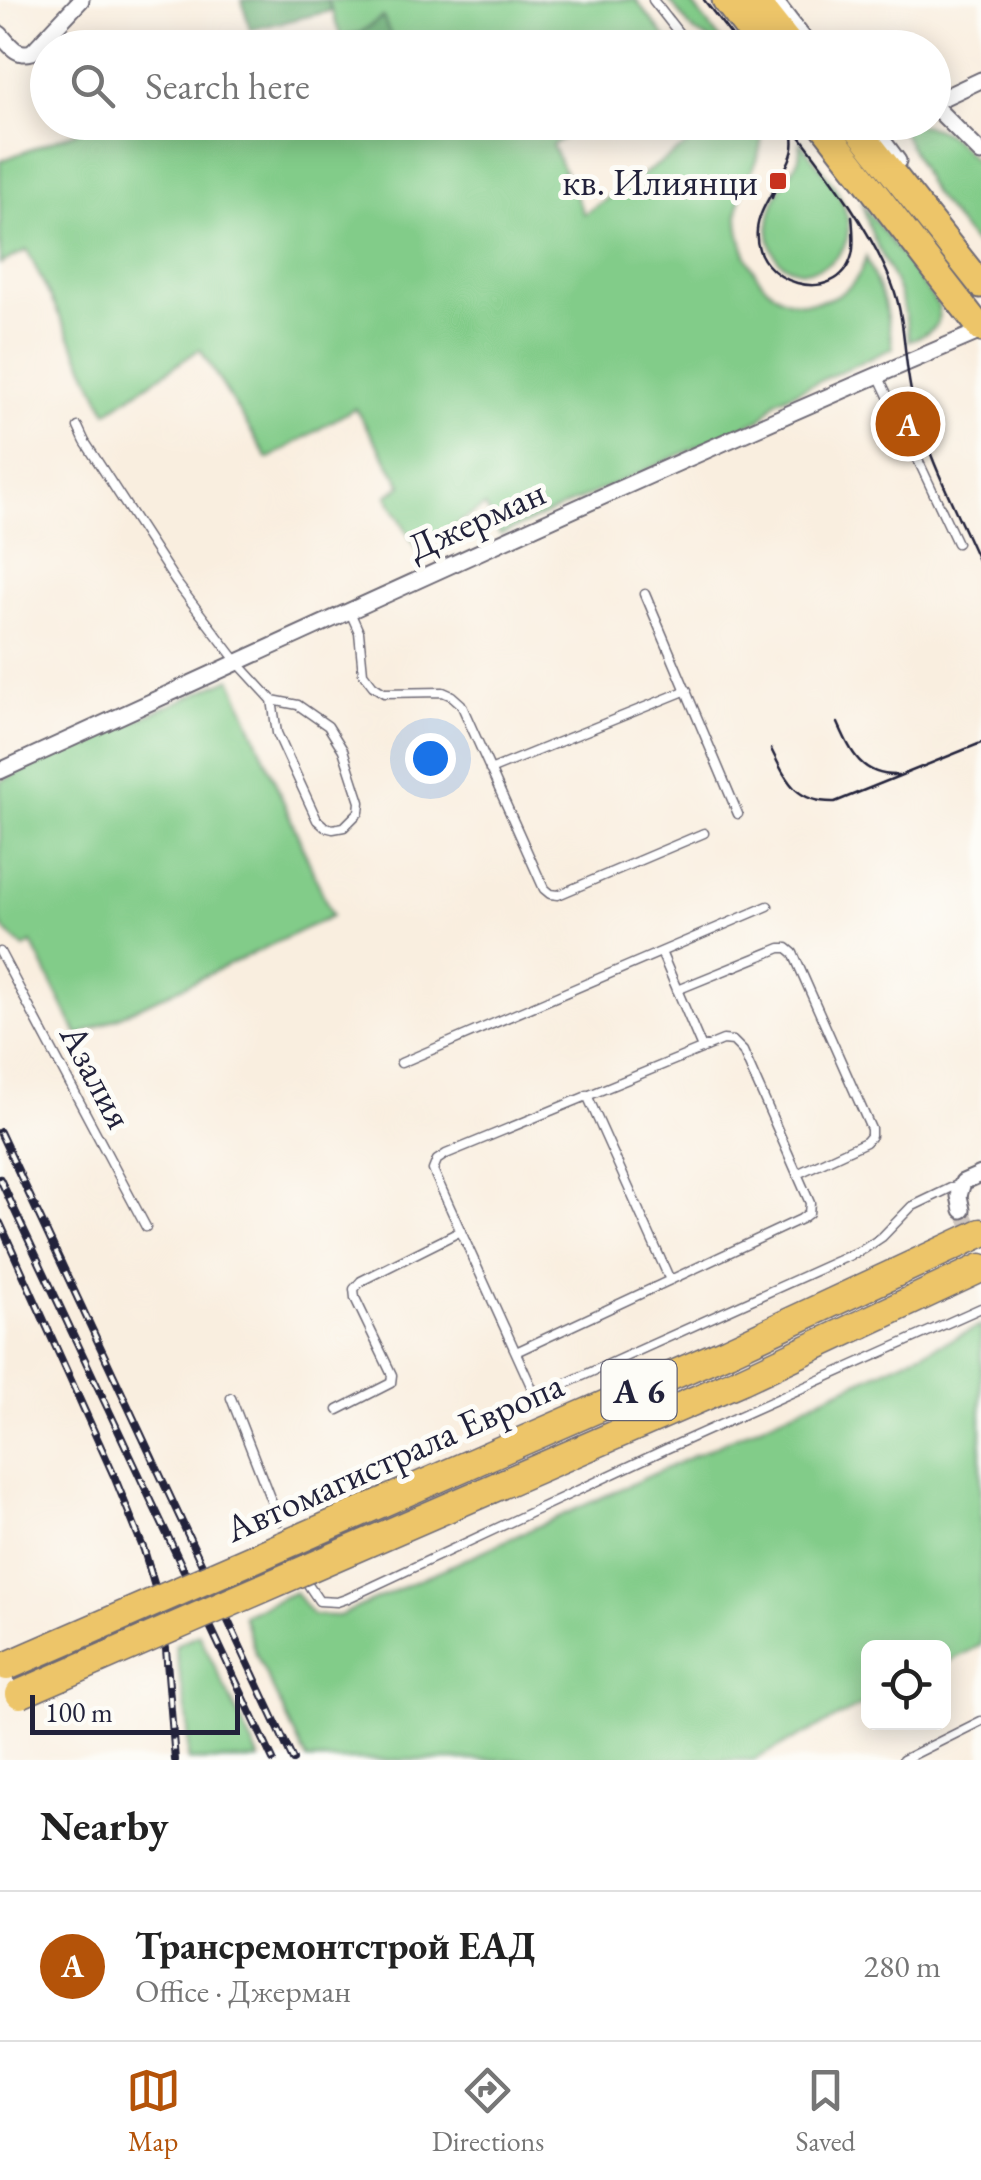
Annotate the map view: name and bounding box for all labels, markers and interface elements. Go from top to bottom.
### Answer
search box [30,30,951,140]
icon: search [65,58,120,113]
text: Search here [145,61,310,110]
place label: кв. Илиянци [562,157,758,206]
marker: кв. Илиянци [767,170,789,192]
pin: A [876,386,940,462]
street label: Джерман [400,467,552,571]
your location [405,733,456,784]
street label: Азалия [49,1014,145,1137]
street label: Автомагистрала Европа [216,1359,572,1553]
road number: A 6 [602,1360,676,1420]
map controls [861,1640,951,1730]
button: locate [861,1640,951,1730]
scale bar [30,1690,240,1734]
text: 100 m [45,1694,113,1730]
text: Nearby [40,1798,169,1853]
text: Трансремонтстрой ЕАД [135,1921,535,1970]
text: A [61,1945,84,1987]
text: 280 m [864,1945,941,1987]
text: Office · Джерман [135,1970,351,2012]
tab: Map [126,2063,181,2159]
tab: Directions [432,2063,544,2159]
tab: Saved [795,2063,855,2159]

